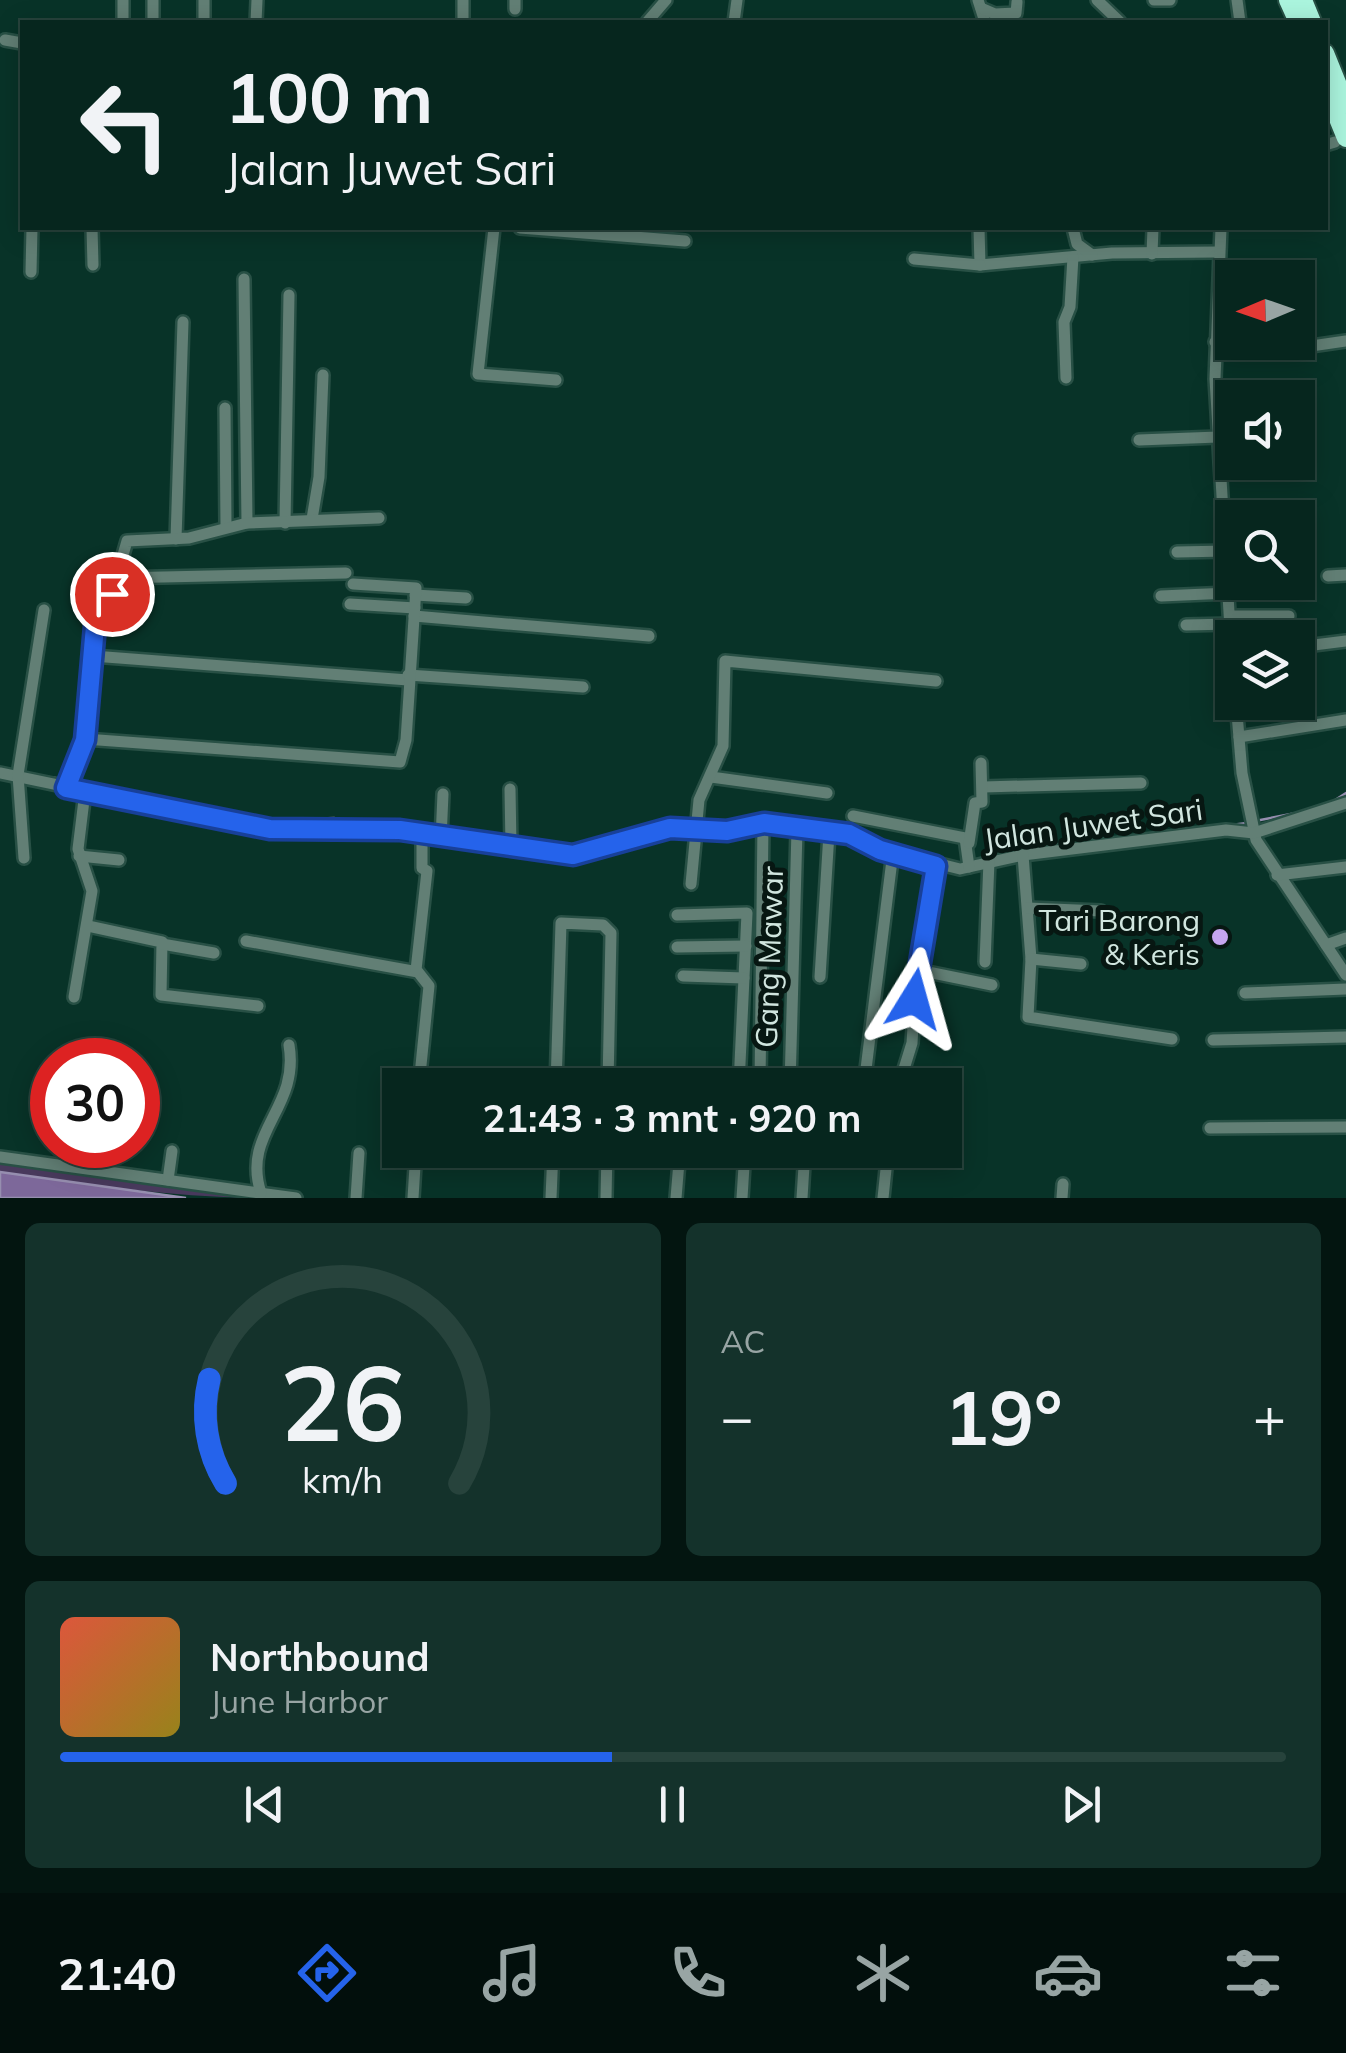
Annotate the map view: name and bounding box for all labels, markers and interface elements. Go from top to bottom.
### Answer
text: 100 m [225,53,433,141]
icon: left [60,60,190,190]
text: Jalan Juwet Sari [225,140,556,196]
north arrow [1215,260,1315,360]
map controls [1215,260,1315,720]
button: sound [1215,380,1315,480]
button: search [1215,500,1315,600]
pin [70,552,155,637]
icon: arrive [85,567,140,622]
button: layers [1215,620,1315,720]
street label: Jalan Juwet Sari [981,790,1205,858]
street label: Gang Mawar [747,865,791,1048]
place label: Tari Barong & Keris [1038,901,1200,973]
marker: Tari Barong & Keris [1209,926,1231,948]
position arrow [862,947,966,1051]
speed limit sign: 30 [30,1038,160,1168]
text: 21:43 · 3 mnt · 920 m [482,1094,862,1142]
text: AC [721,1321,766,1361]
text: 26 [280,1336,405,1467]
text: 19° [944,1370,1062,1464]
text: − [721,1382,754,1451]
text: + [1253,1382,1286,1451]
text: km/h [302,1457,383,1502]
text: Northbound [210,1633,430,1681]
text: June Harbor [210,1681,388,1721]
icon: previous [237,1777,292,1832]
icon: pause [645,1777,700,1832]
icon: next [1054,1777,1109,1832]
icon: directions [292,1938,362,2008]
icon: music [477,1938,547,2008]
icon: phone [663,1938,733,2008]
icon: climate [848,1938,918,2008]
icon: car [1033,1938,1103,2008]
icon: filters [1218,1938,1288,2008]
text: 21:40 [58,1945,177,2001]

